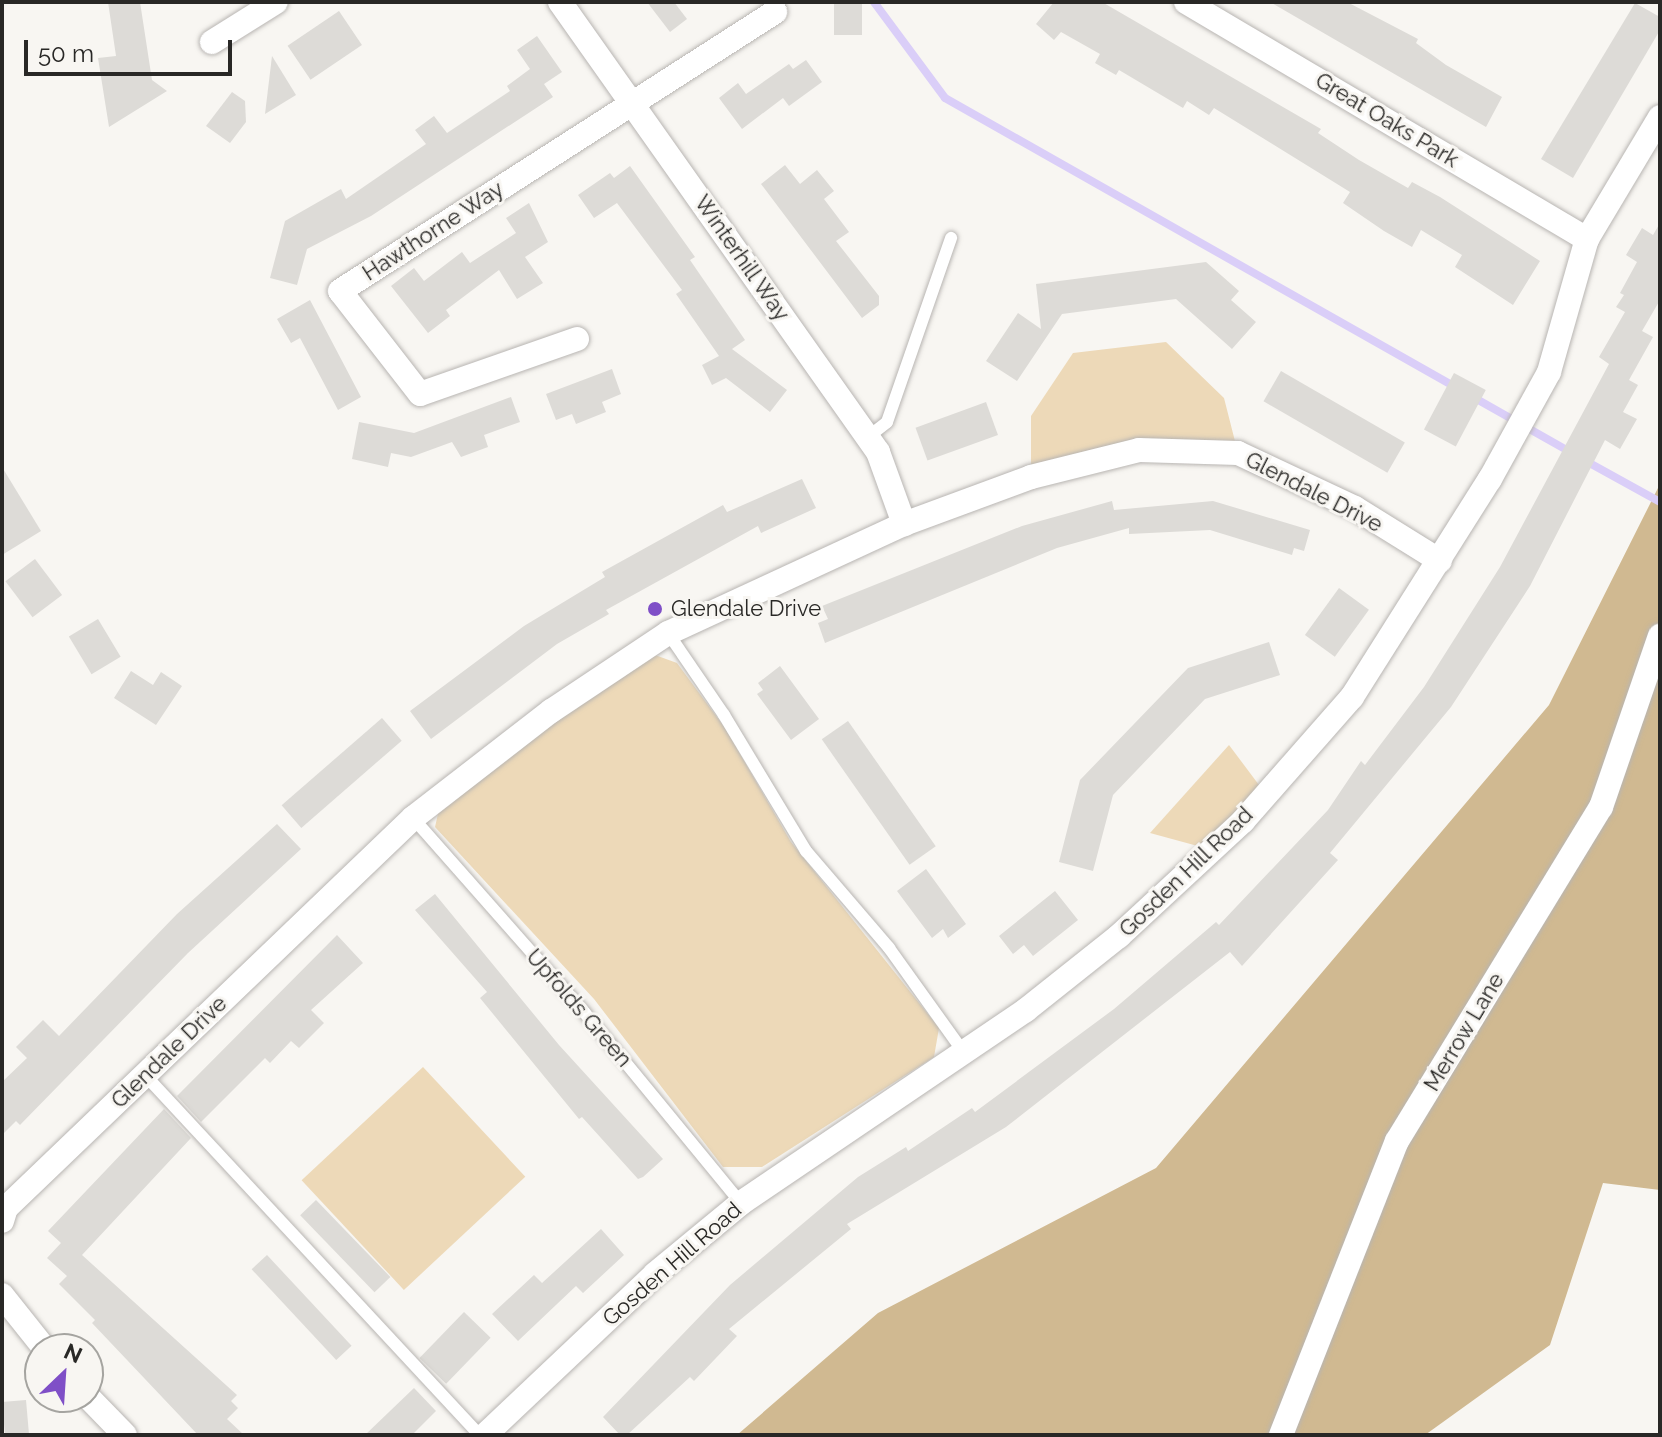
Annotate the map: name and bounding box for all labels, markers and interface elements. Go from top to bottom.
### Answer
scale bar [28,24,236,74]
text: 50 m [38,39,94,68]
street label: Great Oaks Park [1311,67,1463,173]
street label: Hawthorne Way [357,175,509,287]
street label: Winterhill Way [688,189,796,327]
street label: Glendale Drive [1241,446,1387,538]
place label: Glendale Drive [671,596,821,622]
marker: Glendale Drive [646,600,664,618]
street label: Gosden Hill Road [1114,801,1258,943]
street label: Upfolds Green [521,944,637,1072]
street label: Merrow Lane [1418,968,1510,1096]
street label: Glendale Drive [106,990,232,1114]
street label: Gosden Hill Road [597,1196,747,1332]
north arrow [24,1333,104,1413]
text: N [60,1338,86,1368]

